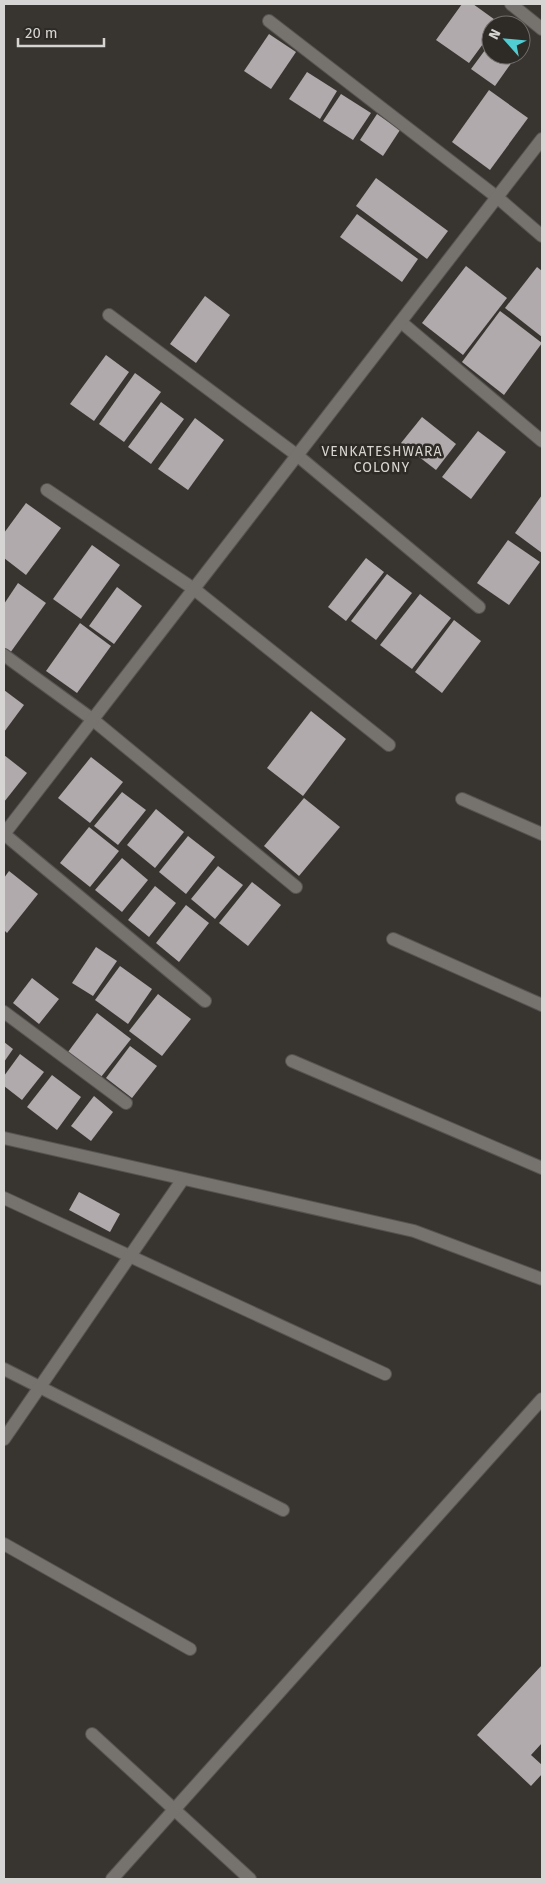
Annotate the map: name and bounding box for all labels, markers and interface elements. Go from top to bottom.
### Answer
scale bar [18,15,104,47]
north arrow [481,15,531,65]
text: 20 m [25,24,58,42]
text: N [485,26,505,42]
district label: VENKATESHWARA COLONY [321,443,443,476]

